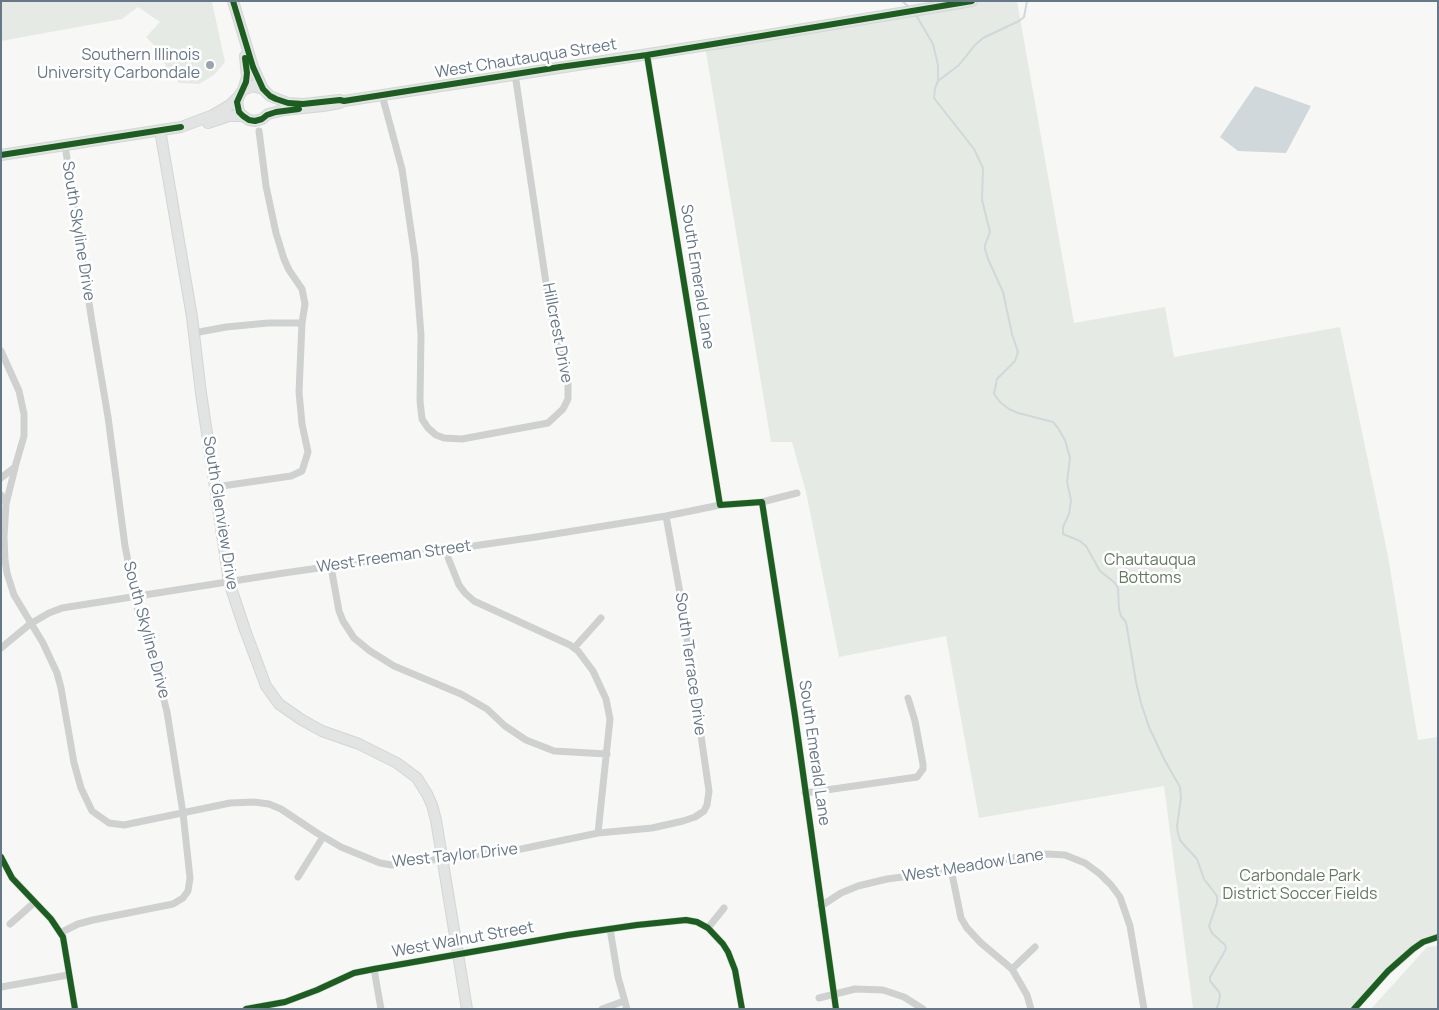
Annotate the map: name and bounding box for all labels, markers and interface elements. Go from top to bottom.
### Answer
street label: West Chautauqua Street [434,35,618,83]
place label: Southern Illinois University Carbondale [37,46,200,84]
marker: Southern Illinois University Carbondale [204,59,216,71]
street label: South Skyline Drive [57,160,99,302]
street label: South Emerald Lane [676,203,718,351]
street label: Hillcrest Drive [538,281,576,385]
street label: South Glenview Drive [198,435,242,591]
street label: West Freeman Street [316,537,472,577]
park label: Chautauqua Bottoms [1104,551,1196,589]
street label: South Skyline Drive [118,559,174,701]
street label: South Terrace Drive [670,591,710,737]
street label: South Emerald Lane [794,679,834,827]
street label: West Taylor Drive [391,840,519,872]
street label: West Meadow Lane [901,845,1045,887]
park label: Carbondale Park District Soccer Fields [1223,867,1377,905]
street label: West Walnut Street [391,918,535,962]

